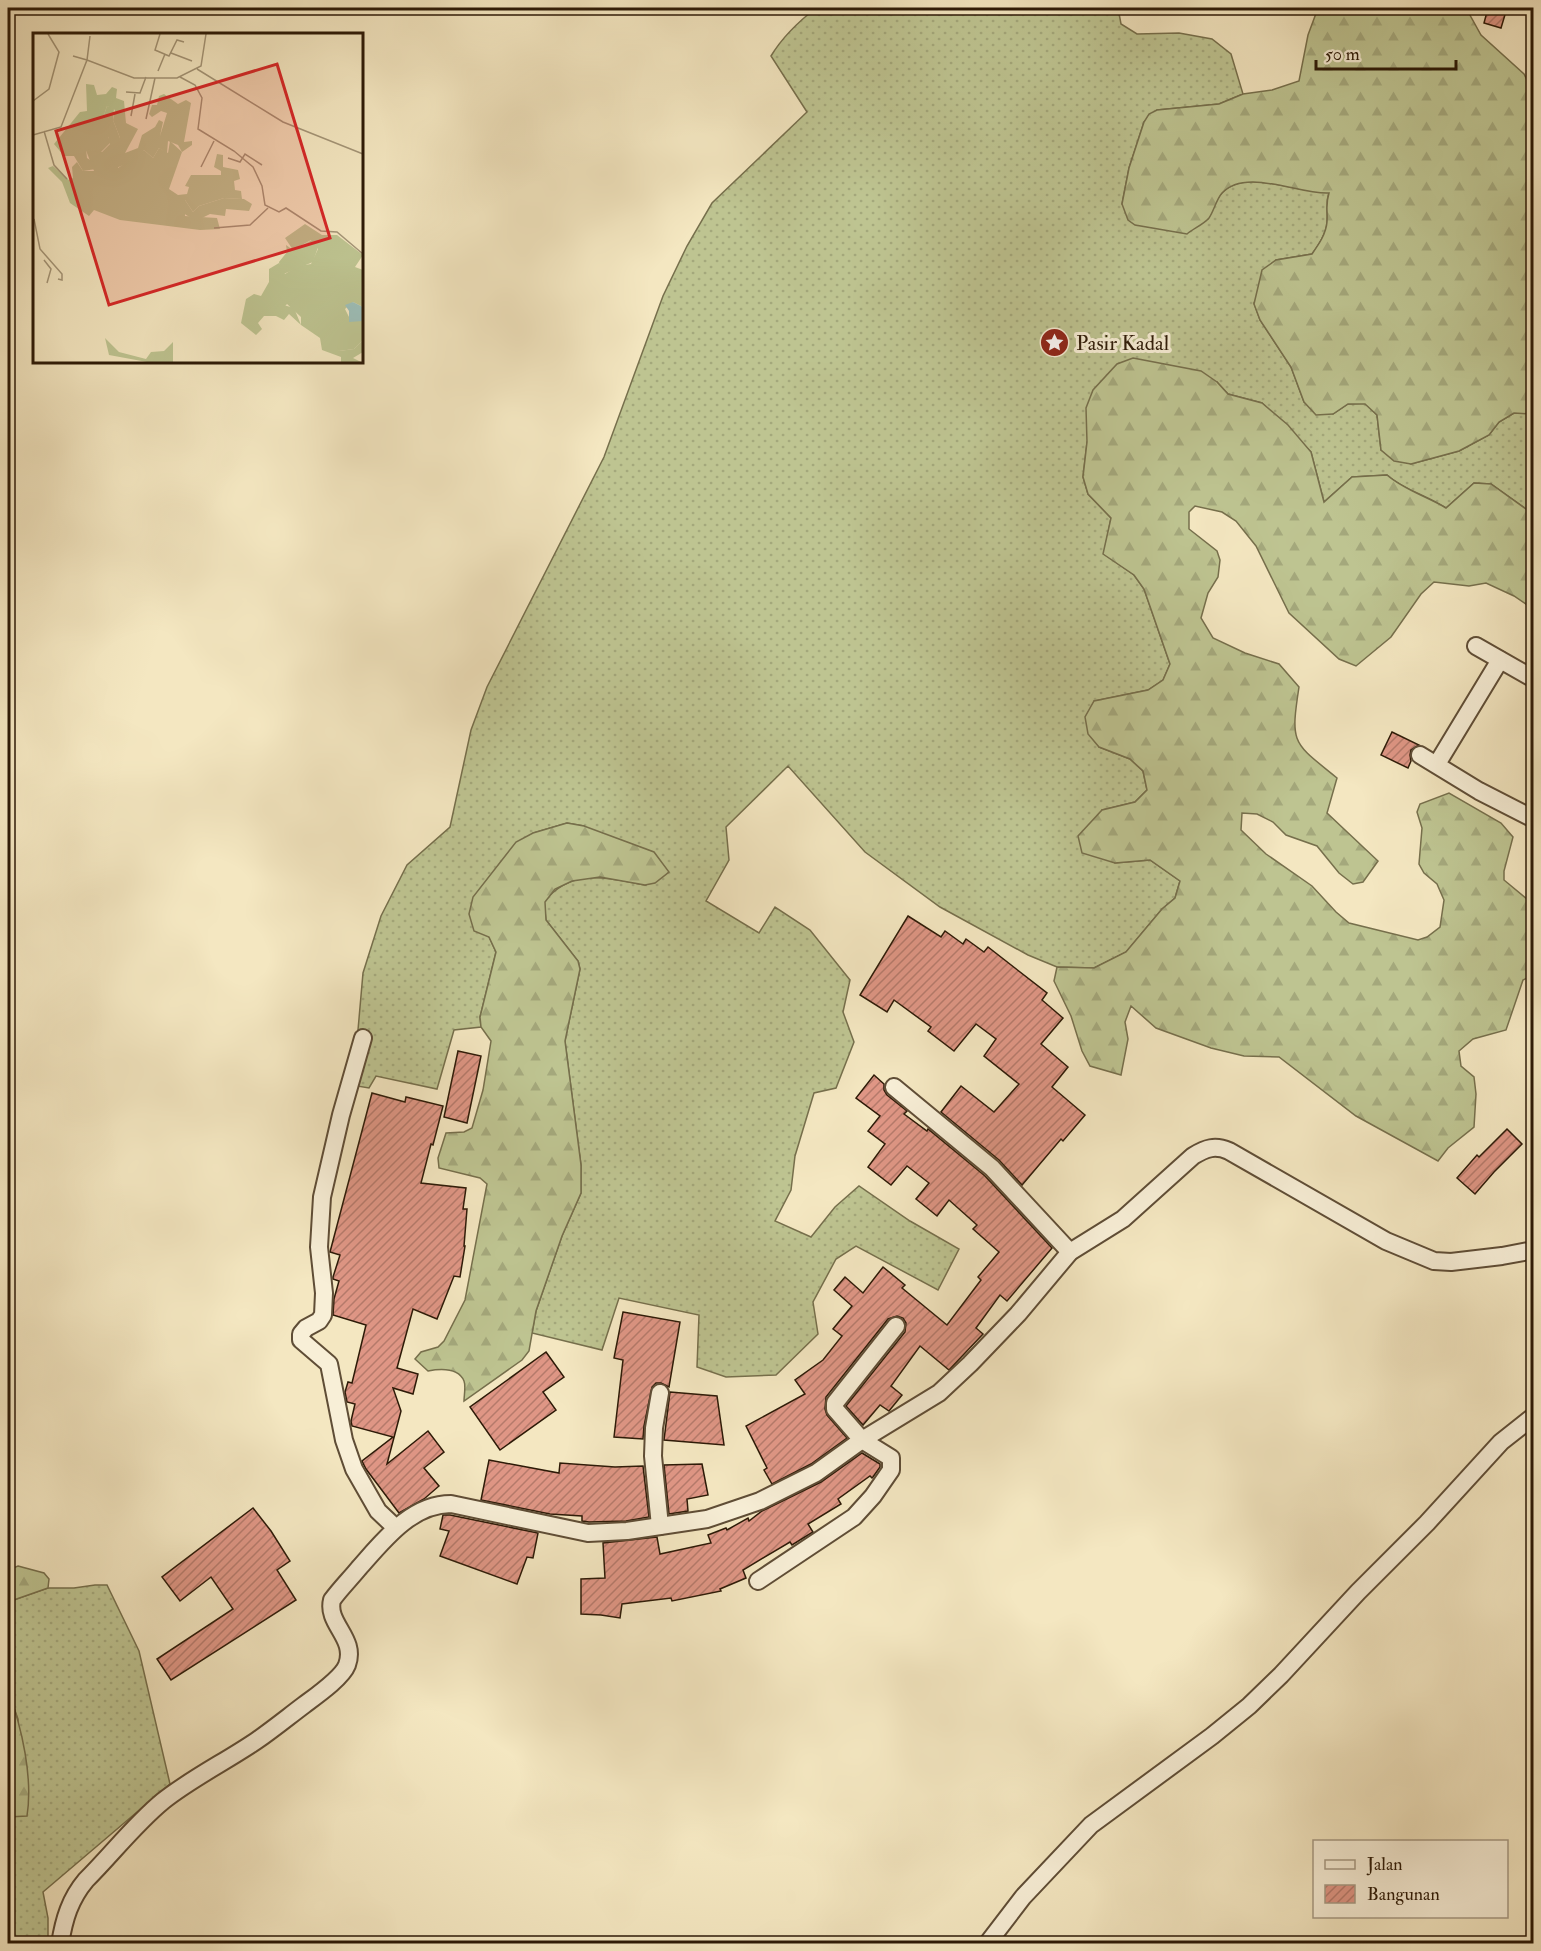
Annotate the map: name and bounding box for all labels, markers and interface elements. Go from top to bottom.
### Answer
inset map [33,33,363,363]
scale bar [1316,33,1456,71]
text: 50 m [1325,43,1360,66]
place icon: Pasir Kadal [1039,327,1071,359]
place label: Pasir Kadal [1076,330,1170,357]
legend [1313,1840,1508,1918]
text: Jalan [1366,1853,1403,1876]
text: Bangunan [1367,1883,1440,1906]

